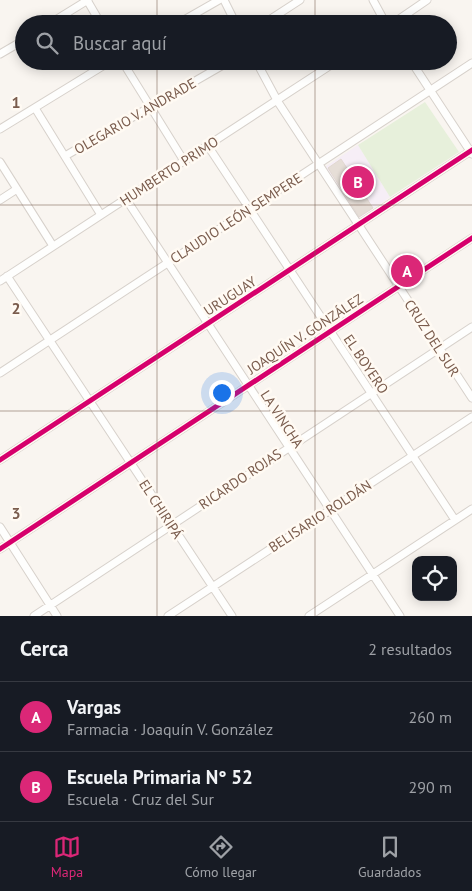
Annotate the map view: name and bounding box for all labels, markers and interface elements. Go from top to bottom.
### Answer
search box [15,15,457,70]
icon: search [33,29,61,57]
text: Buscar aquí [73,31,167,55]
street label: OLEGARIO V. ANDRADE [71,74,199,158]
text: 1 [11,92,21,112]
street label: HUMBERTO PRIMO [116,132,222,210]
pin: B [342,163,374,201]
street label: CLAUDIO LEÓN SEMPERE [167,169,305,267]
pin: A [391,252,423,290]
street label: URUGUAY [200,272,260,320]
street label: JOAQUÍN V. GONZÁLEZ [243,290,367,379]
street label: CRUZ DEL SUR [400,296,464,380]
text: 2 [11,298,21,318]
street label: EL BOYERO [340,331,392,397]
your location [209,380,235,406]
street label: LA VINCHA [257,387,308,452]
street label: RICARDO ROJAS [195,445,285,513]
street label: EL CHIRIPÁ [135,476,187,543]
street label: BELISARIO ROLDÁN [265,476,375,556]
text: 3 [11,503,21,523]
map controls [412,556,457,601]
button: locate [412,556,457,601]
text: Cerca [20,635,69,662]
text: 2 resultados [368,639,452,659]
text: Vargas [67,695,121,719]
text: A [31,707,41,727]
text: 260 m [409,707,452,727]
text: Farmacia · Joaquín V. González [67,719,273,739]
text: Escuela Primaria N° 52 [67,765,253,789]
text: B [31,777,41,797]
text: 290 m [409,777,452,797]
text: Escuela · Cruz del Sur [67,789,214,809]
tab: Mapa [51,833,83,881]
tab: Cómo llegar [185,833,257,881]
tab: Guardados [358,833,421,881]

